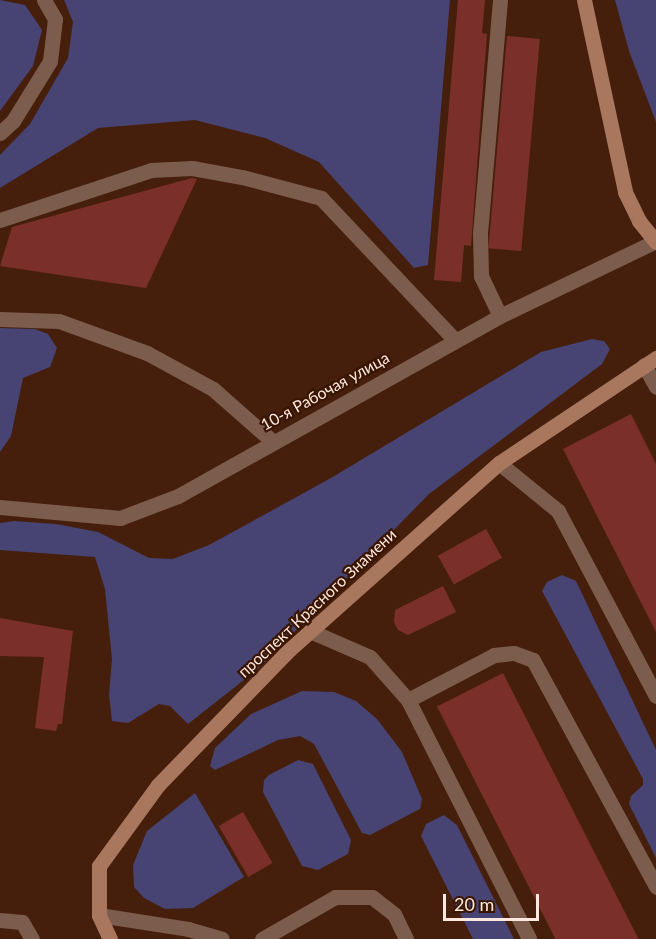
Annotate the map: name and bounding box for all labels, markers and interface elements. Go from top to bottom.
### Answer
street label: 10-я Рабочая улица [257,348,393,434]
street label: проспект Красного Знамени [234,525,400,681]
scale bar [446,882,542,920]
text: 20 m [454,893,494,915]

